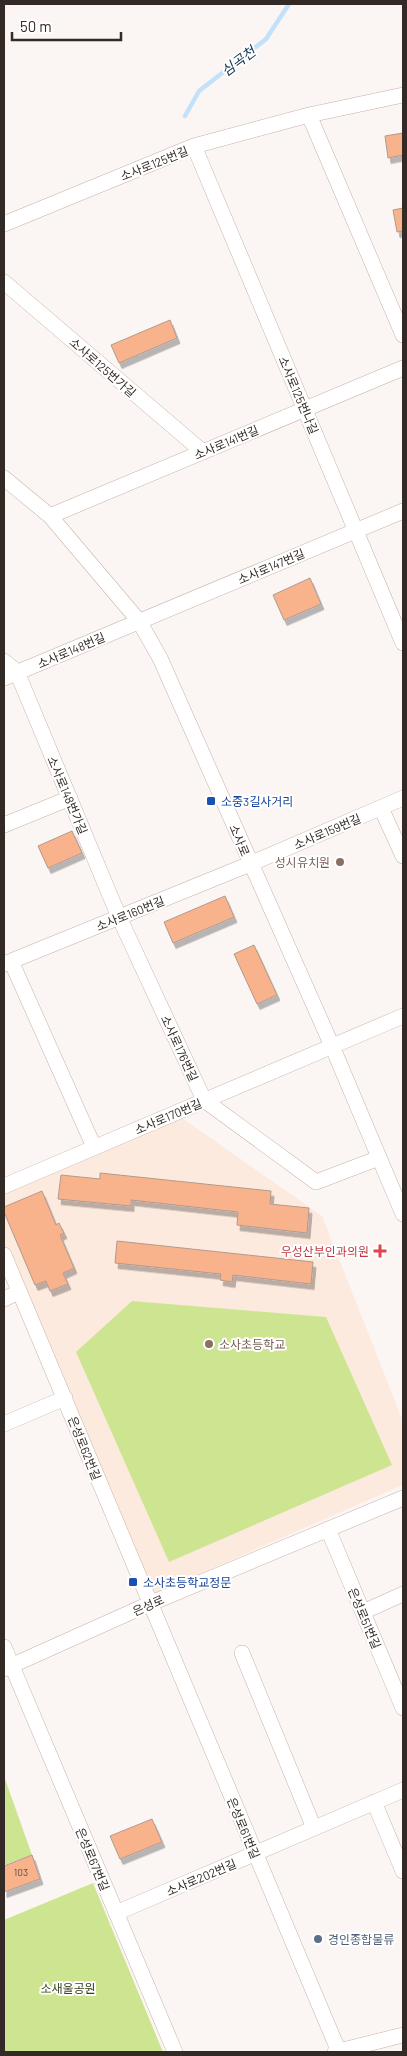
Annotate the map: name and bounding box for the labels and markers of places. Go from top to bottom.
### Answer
place label: 소중3길사거리 [221,794,293,808]
marker: 소중3길사거리 [205,795,217,807]
place label: 성시유치원 [275,855,330,869]
marker: 성시유치원 [334,856,346,868]
place label: 우성산부인과의원 [281,1244,369,1258]
marker: 우성산부인과의원 [373,1244,387,1258]
place label: 소사초등학교 [219,1337,285,1351]
marker: 소사초등학교 [203,1338,215,1350]
place label: 소사초등학교정문 [143,1575,231,1589]
marker: 소사초등학교정문 [127,1576,139,1588]
place label: 경인종합물류 [328,1932,394,1946]
marker: 경인종합물류 [312,1933,324,1945]

